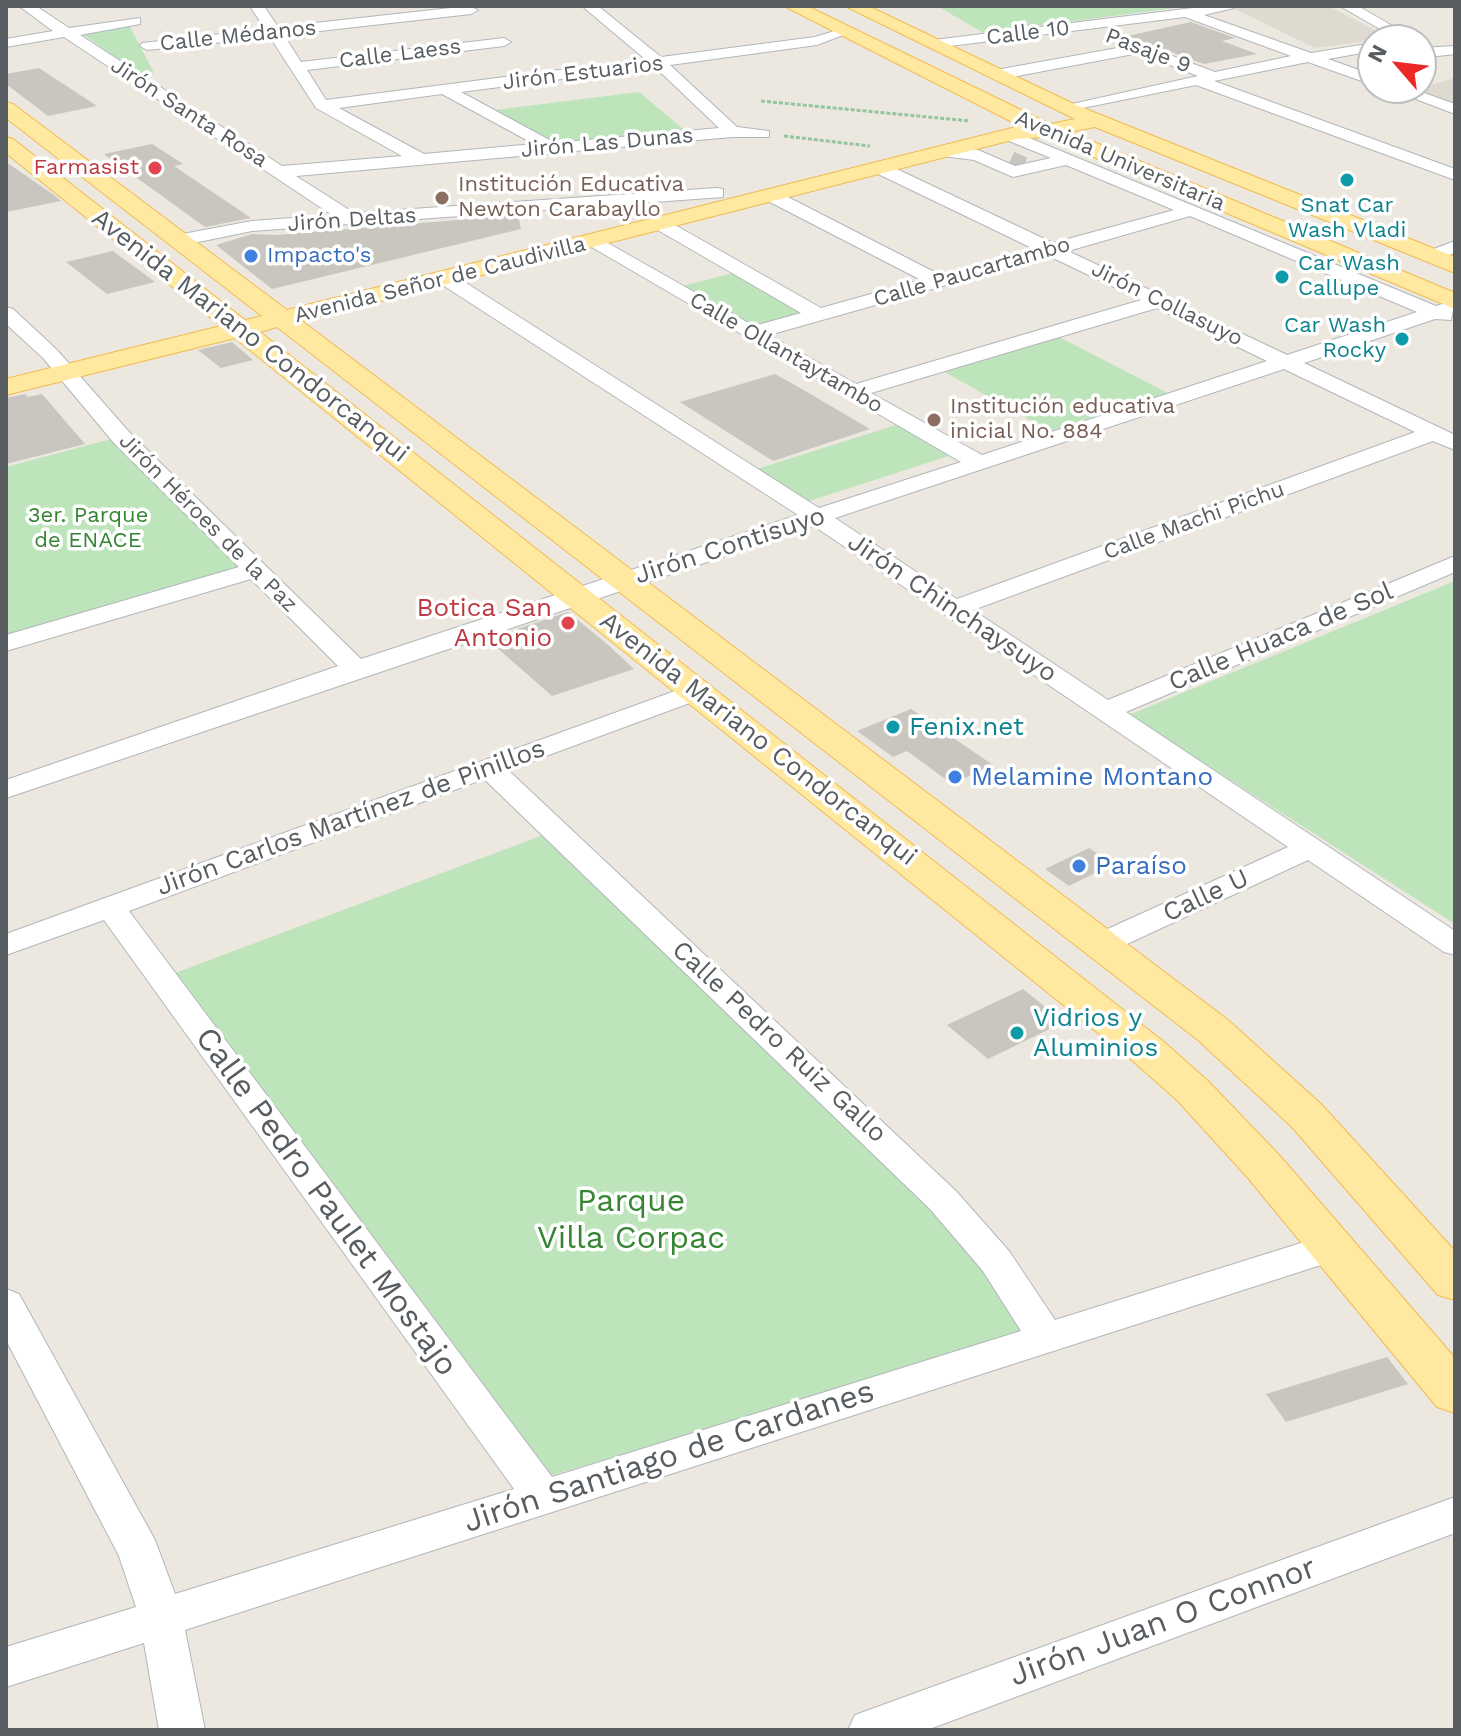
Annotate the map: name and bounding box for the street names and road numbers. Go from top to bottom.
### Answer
street label: Calle Médanos [158,15,318,57]
street label: Calle 10 [985,15,1071,51]
street label: Pasaje 9 [1101,23,1195,79]
street label: Calle Laess [338,33,462,75]
street label: Jirón Estuarios [501,50,665,96]
street label: Jirón Santa Rosa [106,52,272,174]
street label: Avenida Universitaria [1011,105,1229,217]
street label: Jirón Las Dunas [520,122,694,164]
street label: Jirón Deltas [287,202,417,238]
street label: Avenida Mariano Condorcanqui [85,203,415,469]
street label: Avenida Señor de Caudivilla [292,231,588,329]
street label: Calle Paucartambo [871,231,1073,313]
street label: Jirón Collasuyo [1087,256,1247,352]
street label: Calle Ollantaytambo [685,287,887,419]
street label: Jirón Héroes de la Paz [113,428,303,618]
street label: Calle Machi Pichu [1100,476,1288,566]
street label: Jirón Contisuyo [631,501,829,591]
street label: Jirón Chinchaysuyo [841,526,1063,690]
street label: Calle Huaca de Sol [1164,576,1398,698]
street label: Avenida Mariano Condorcanqui [593,606,923,872]
street label: Jirón Carlos Martínez de Pinillos [153,733,549,903]
street label: Calle U [1158,863,1254,929]
street label: Calle Pedro Ruiz Gallo [665,935,893,1149]
street label: Calle Pedro Paulet Mostajo [187,1020,465,1384]
street label: Jirón Santiago de Cardanes [459,1372,879,1542]
street label: Jirón Juan O Connor [1005,1549,1321,1695]

